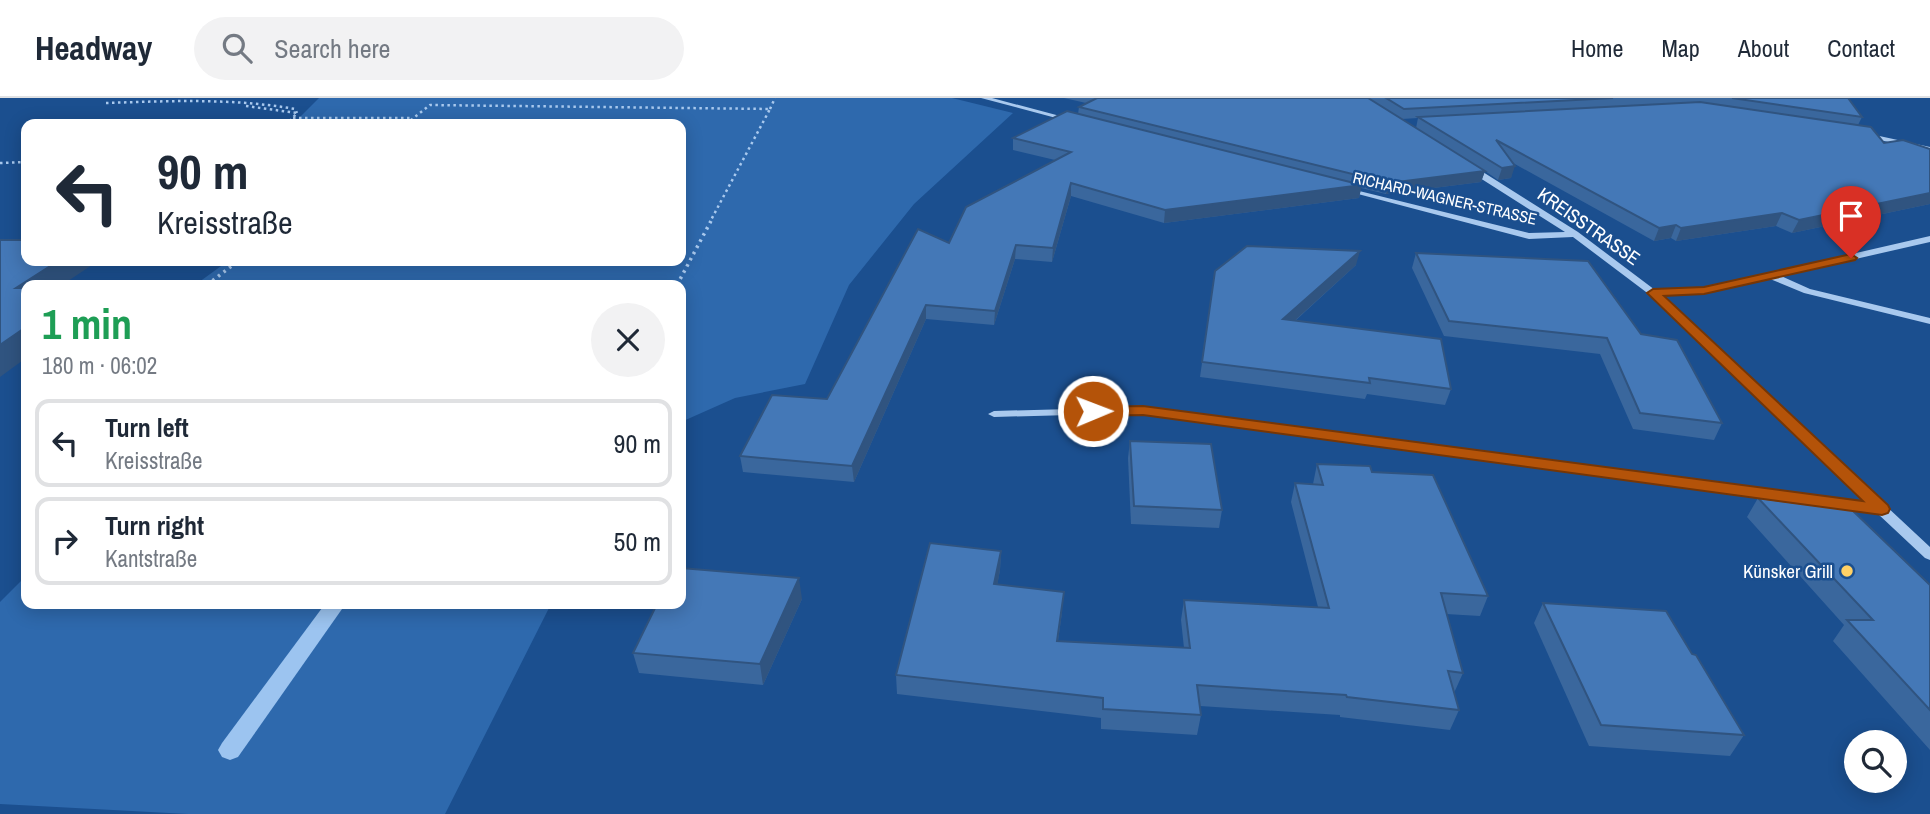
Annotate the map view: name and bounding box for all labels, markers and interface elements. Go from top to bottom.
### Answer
search box [194,17,684,80]
text: Headway [35,26,152,70]
icon: search [218,29,256,67]
text: Search here [274,31,390,66]
text: Home [1571,32,1623,64]
text: Map [1661,32,1700,64]
text: About [1738,32,1789,64]
text: Contact [1827,32,1895,64]
text: 90 m [157,138,249,204]
icon: left [42,147,133,238]
street label: RICHARD-WAGNER-STRASSE [1351,166,1539,230]
street label: KREISSTRASSE [1533,181,1645,271]
pin [1821,186,1881,258]
icon: arrive [1832,197,1870,235]
text: Kreisstraße [157,201,293,244]
text: 1 min [42,296,132,352]
button: close [591,303,665,377]
text: 180 m · 06:02 [42,350,157,381]
position arrow [1056,374,1130,448]
text: Turn left [105,410,189,445]
icon: left [46,424,84,462]
text: 90 m [614,426,661,461]
text: Kreisstraße [105,445,202,476]
text: Turn right [105,508,204,543]
icon: right [46,522,84,560]
text: 50 m [614,524,661,559]
text: Kantstraße [105,543,197,574]
place label: Künsker Grill [1743,558,1833,584]
marker: Künsker Grill [1839,563,1855,579]
map controls [1844,730,1907,793]
button: search [1844,730,1907,793]

